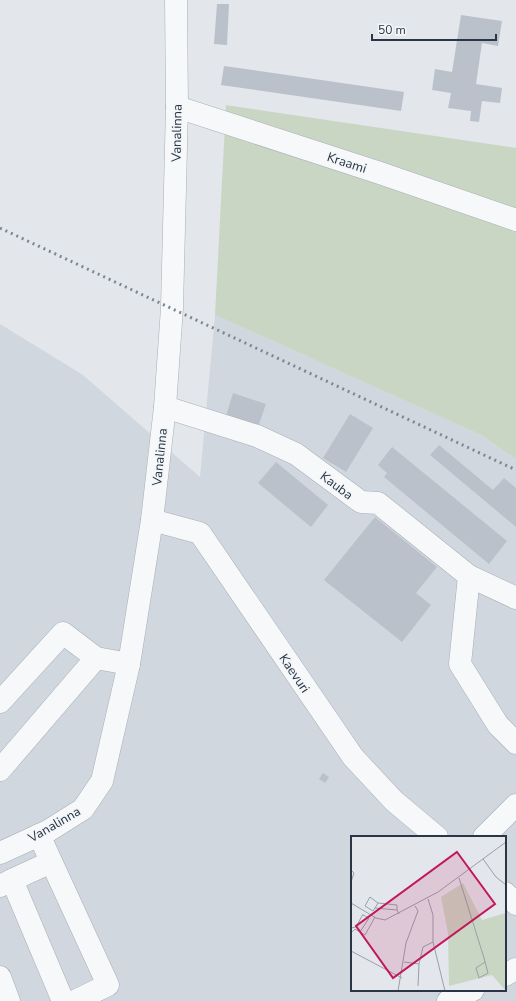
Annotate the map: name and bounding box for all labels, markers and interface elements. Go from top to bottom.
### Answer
scale bar [372,16,496,42]
text: 50 m [378,22,406,38]
street label: Vanalinna [167,104,187,163]
street label: Kraami [325,148,369,178]
street label: Vanalinna [148,427,172,488]
street label: Kauba [316,468,357,504]
street label: Kaevuri [275,650,314,697]
street label: Vanalinna [24,803,84,848]
inset map [351,836,506,991]

